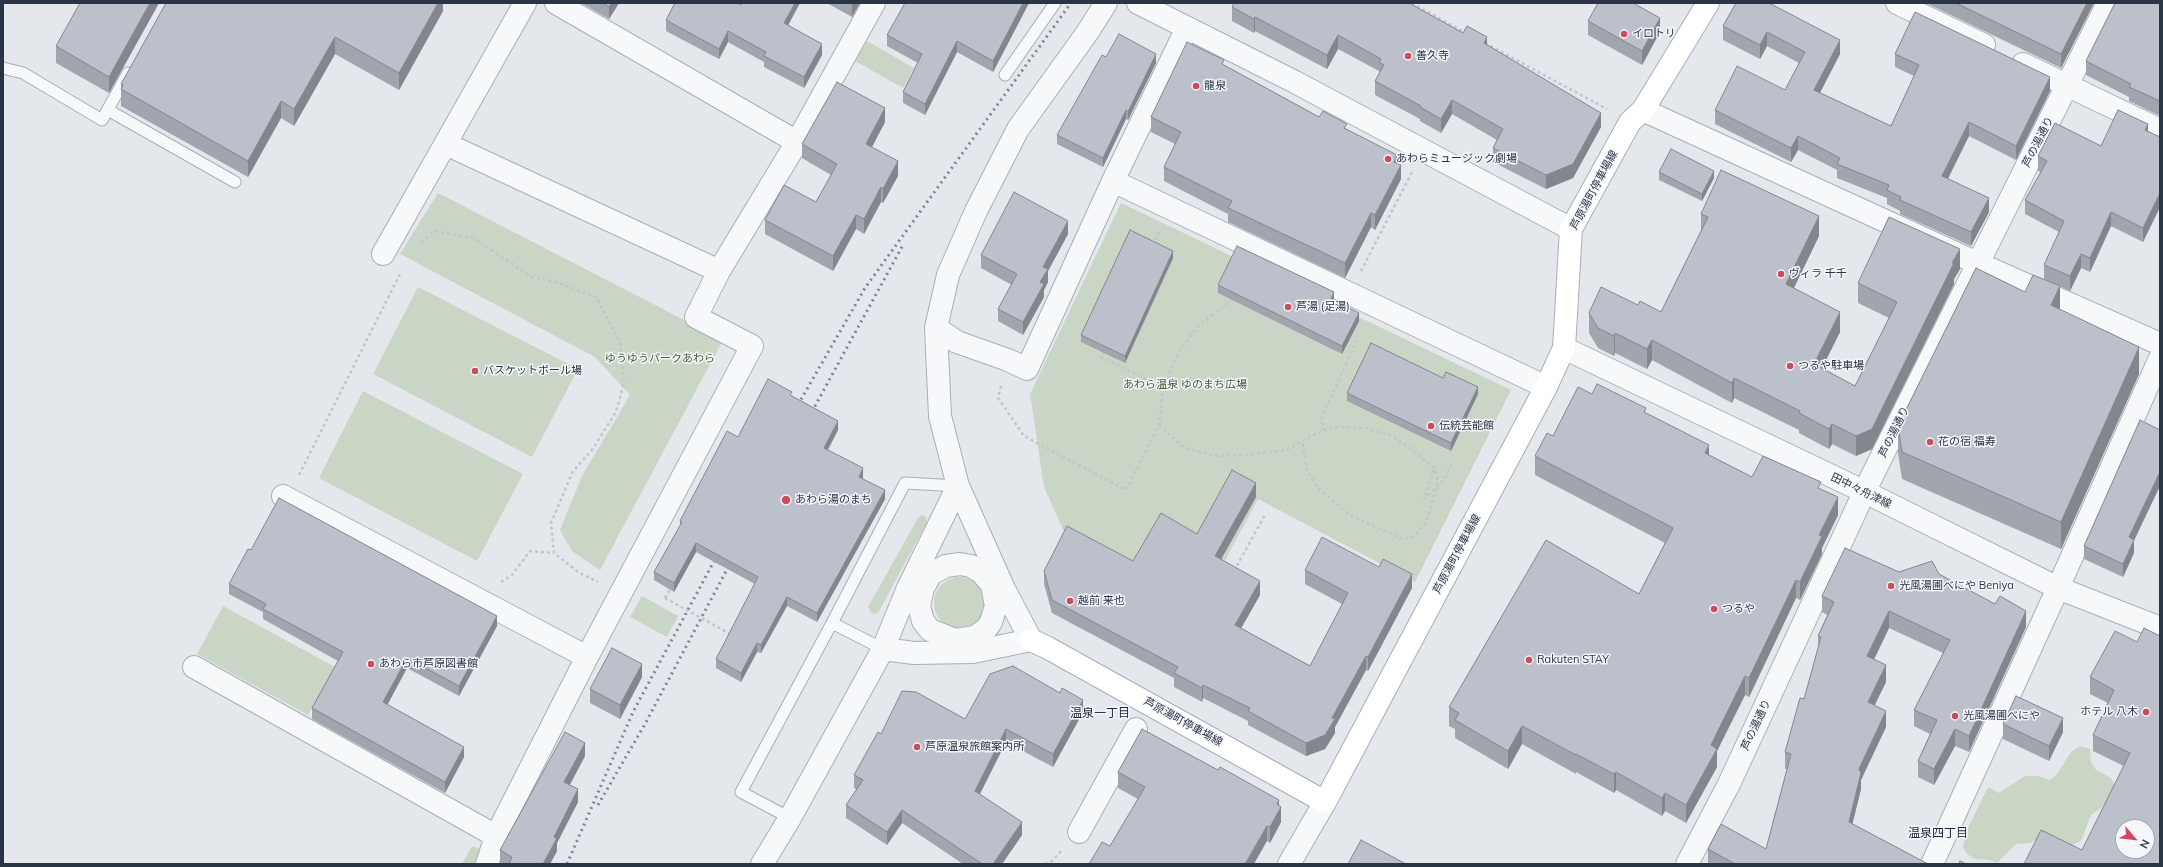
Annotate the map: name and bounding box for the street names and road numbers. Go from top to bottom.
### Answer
street label: 芦の湯通り [2020,115,2056,169]
street label: 芦原湯町停車場線 [1568,148,1620,232]
street label: 芦の湯通り [1876,404,1912,460]
street label: 田中々舟津線 [1828,471,1894,511]
street label: 芦原湯町停車場線 [1431,512,1483,596]
street label: 芦原湯町停車場線 [1141,695,1225,749]
street label: 芦の湯通り [1738,697,1774,753]

